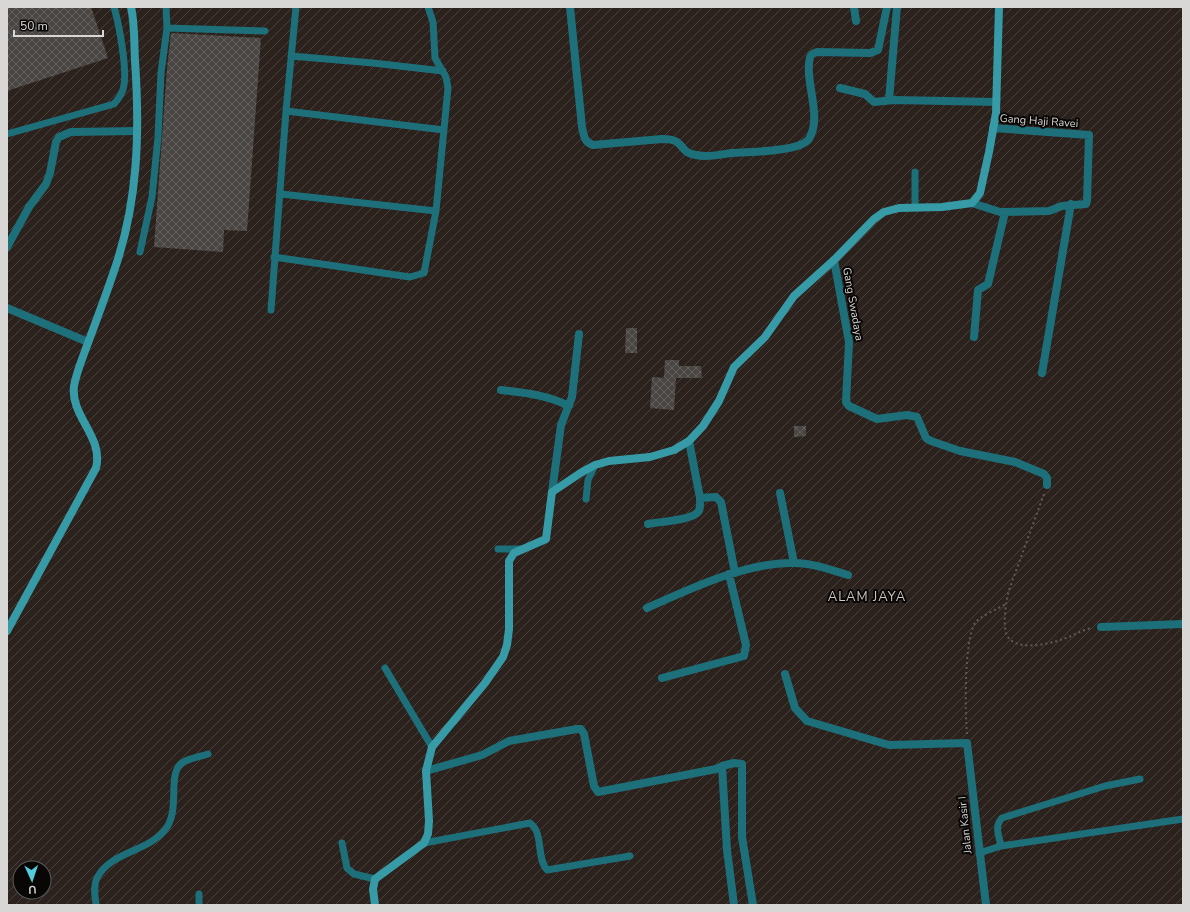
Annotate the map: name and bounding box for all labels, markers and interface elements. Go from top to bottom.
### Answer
scale bar [14,12,103,38]
text: 50 m [20,18,48,34]
street label: Gang Haji Ravei [999,111,1079,131]
street label: Gang Swadaya [839,266,867,342]
district label: ALAM JAYA [828,588,906,606]
street label: Jalan Kasir I [955,796,976,855]
north arrow [12,860,52,900]
text: U [28,882,37,897]

